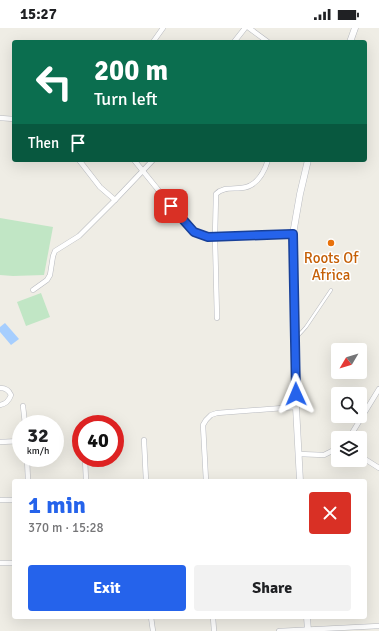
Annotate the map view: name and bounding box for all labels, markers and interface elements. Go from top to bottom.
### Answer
text: 15:27 [20,5,57,23]
text: 200 m [94,54,168,88]
icon: left [28,56,80,108]
text: Turn left [94,88,157,110]
icon: arrive [67,132,89,154]
text: Then [28,134,59,152]
pin [154,189,188,223]
icon: arrive [160,195,182,217]
marker: Roots Of Africa [326,238,336,248]
place label: Roots Of Africa [304,249,359,284]
north arrow [331,343,367,379]
map controls [331,343,367,467]
position arrow [275,373,317,415]
button: search [331,387,367,423]
speed limit sign: 40 [72,415,124,467]
text: 32 [27,423,49,448]
button: layers [331,431,367,467]
text: km/h [27,445,49,457]
text: 1 min [28,490,86,520]
button: close [309,492,351,534]
text: 370 m · 15:28 [28,520,104,536]
button: Exit [28,565,186,611]
button: Share [194,565,351,611]

